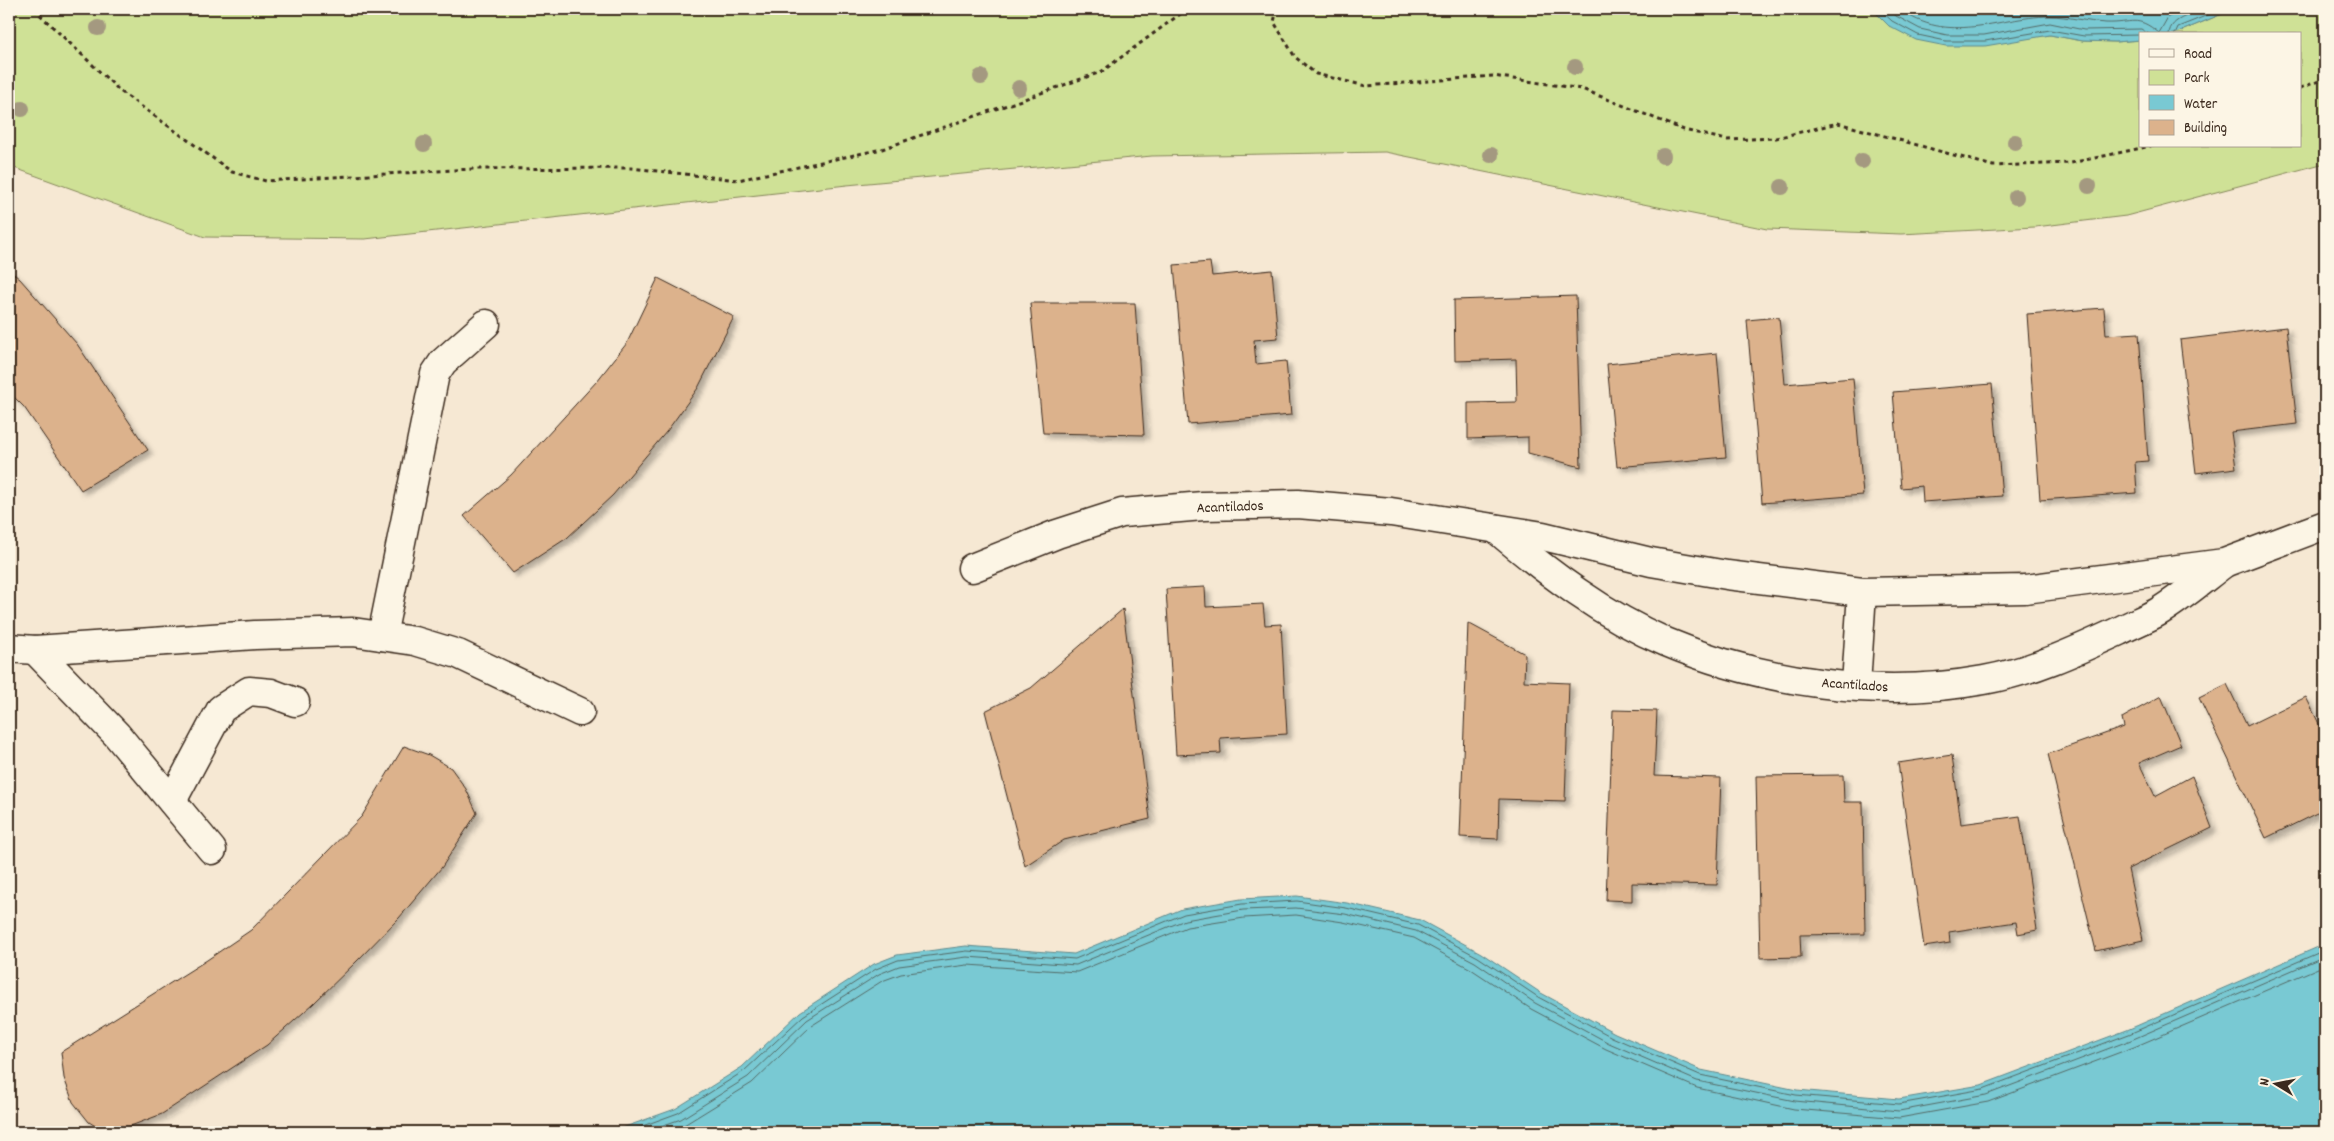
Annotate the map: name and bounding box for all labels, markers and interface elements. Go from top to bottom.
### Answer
legend [2139,32,2302,148]
text: Road [2184,44,2212,66]
text: Park [2184,68,2210,90]
text: Water [2184,94,2218,116]
text: Building [2184,118,2227,140]
street label: Acantilados [1196,496,1264,520]
street label: Acantilados [1821,673,1889,699]
north arrow [2252,1058,2302,1108]
text: N [2255,1077,2276,1087]

